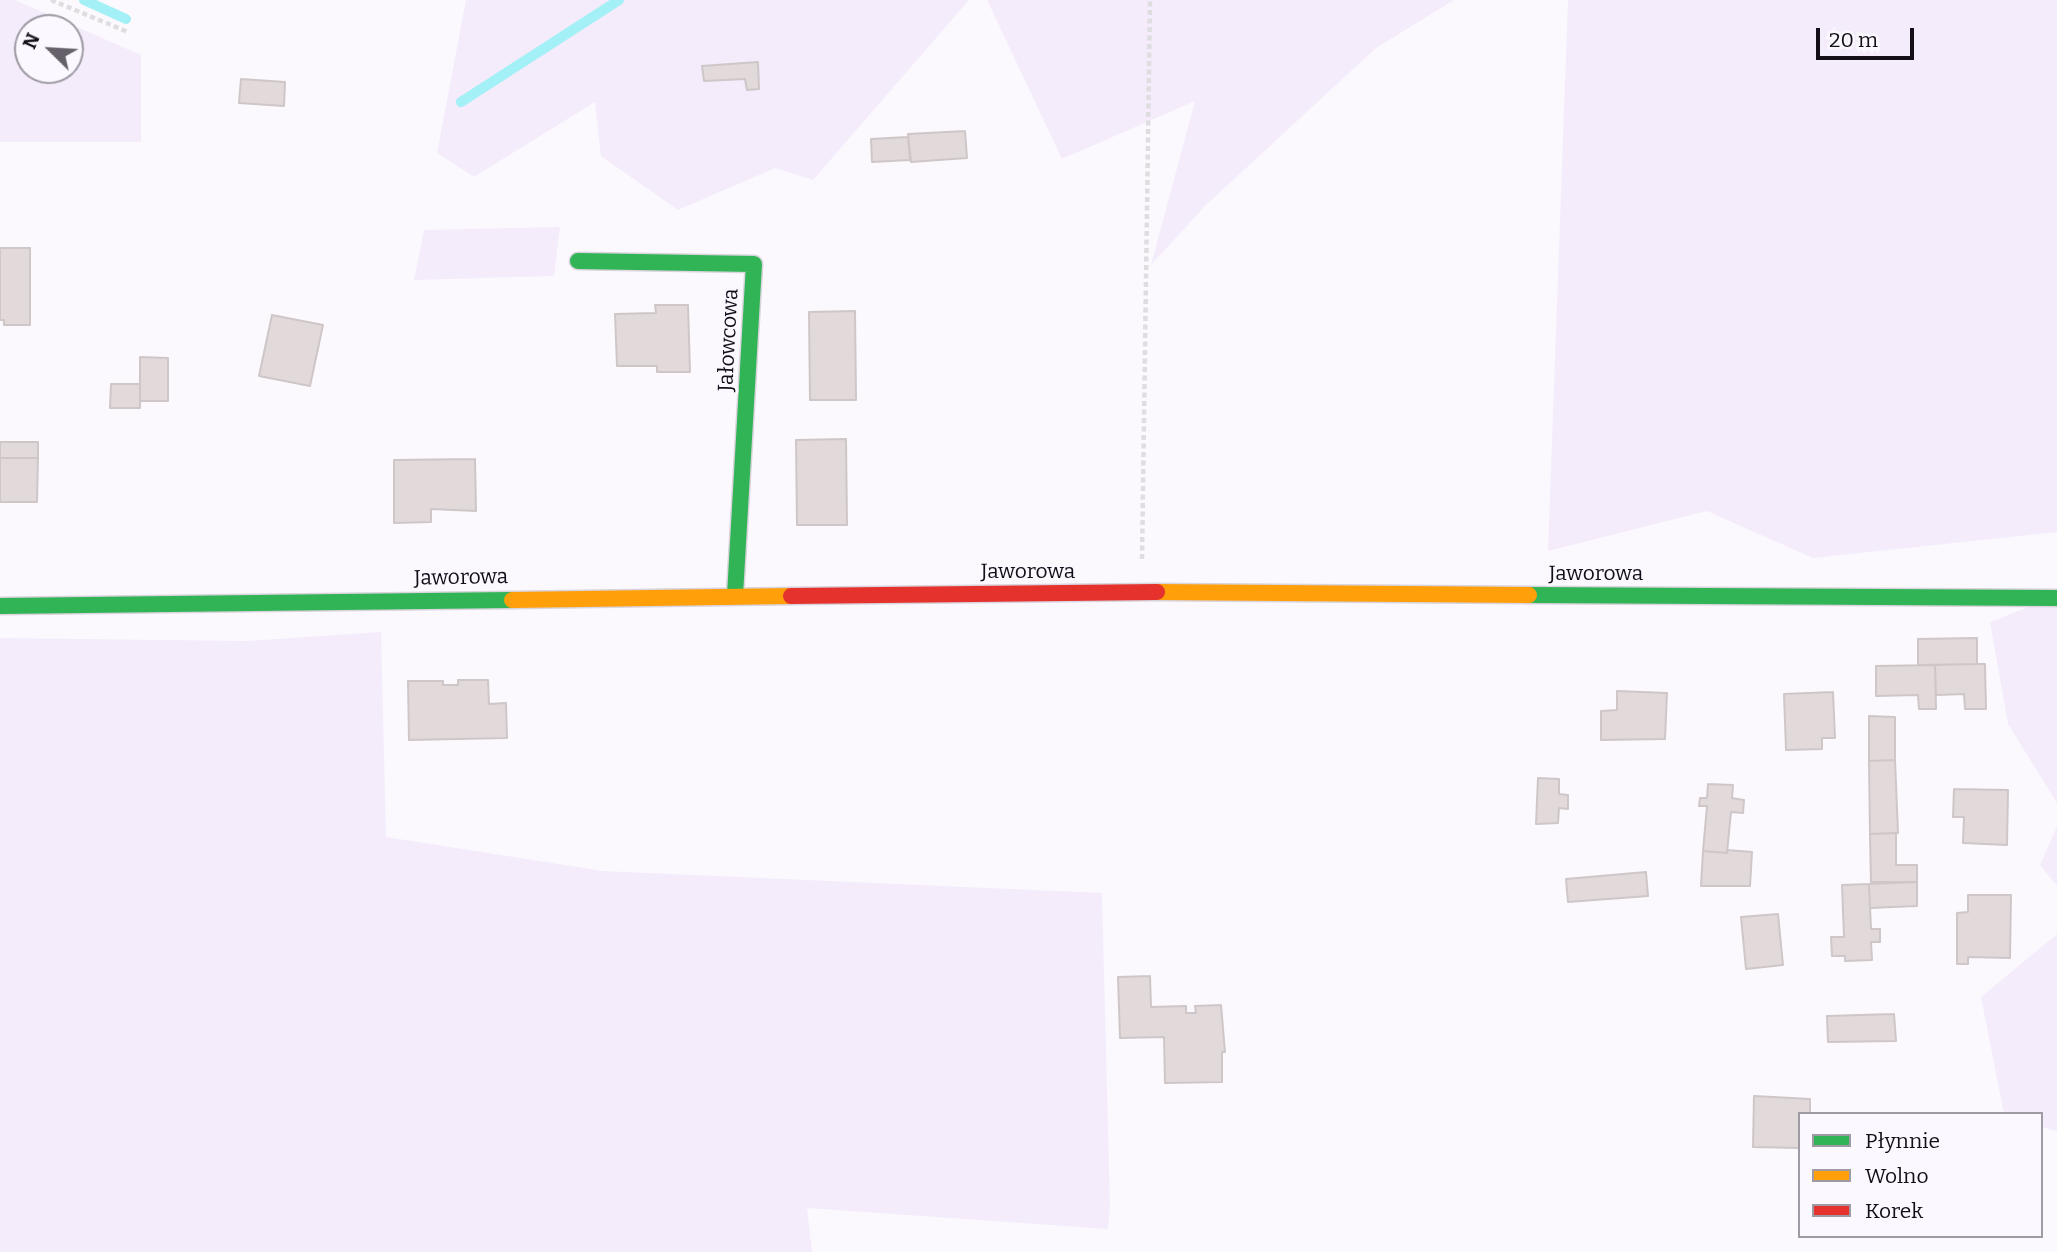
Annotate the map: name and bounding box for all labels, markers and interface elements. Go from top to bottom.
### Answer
north arrow [14,14,84,84]
scale bar [1819,14,1917,58]
text: 20 m [1829,27,1878,53]
text: N [18,30,45,52]
street label: Jałowcowa [714,288,744,392]
street label: Jaworowa [981,559,1075,585]
street label: Jaworowa [1549,561,1643,587]
street label: Jaworowa [414,565,508,591]
legend [1798,1112,2043,1238]
text: Płynnie [1865,1128,1940,1154]
text: Wolno [1865,1163,1928,1189]
text: Korek [1865,1198,1923,1224]

